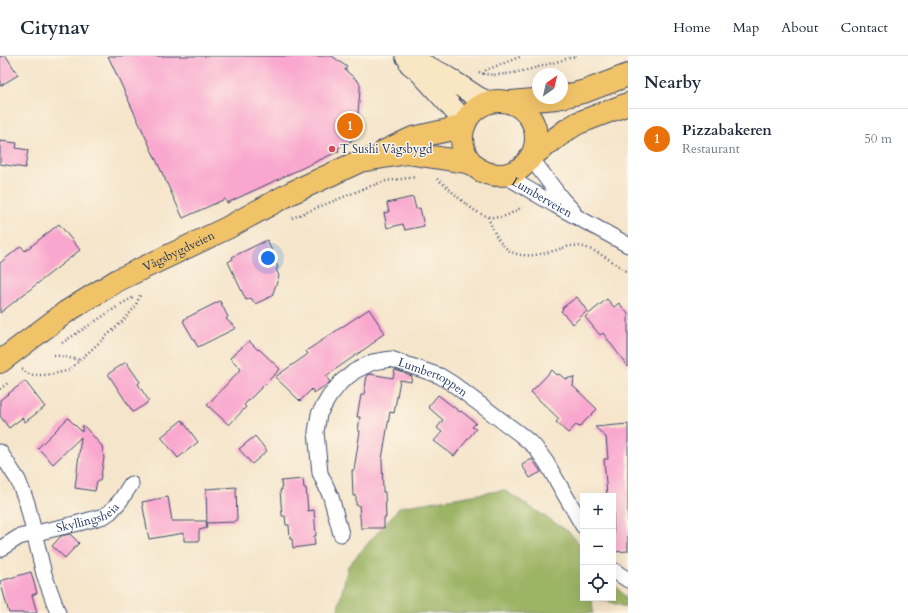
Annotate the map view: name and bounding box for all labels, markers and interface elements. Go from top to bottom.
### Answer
text: Citynav [20,15,90,41]
text: Home [673,18,711,37]
text: Map [733,18,759,37]
text: About [781,18,818,37]
text: Contact [840,18,888,37]
north arrow [532,68,568,104]
text: Nearby [644,71,701,94]
pin: 1 [337,111,363,141]
text: Pizzabakeren [682,120,772,140]
text: 1 [654,130,660,148]
text: 50 m [864,130,892,148]
text: Restaurant [682,140,740,158]
place label: T Sushi Vågsbygd [340,141,433,157]
marker: T Sushi Vågsbygd [327,144,337,154]
street label: Lumberveien [509,173,575,221]
street label: Vågsbygdveien [140,227,217,275]
your location [258,248,278,268]
street label: Lumbertoppen [396,354,471,400]
map controls [580,493,616,601]
button: + [580,493,616,529]
street label: Skyllingsheia [54,499,123,536]
button: − [580,529,616,565]
button: locate [580,565,616,601]

